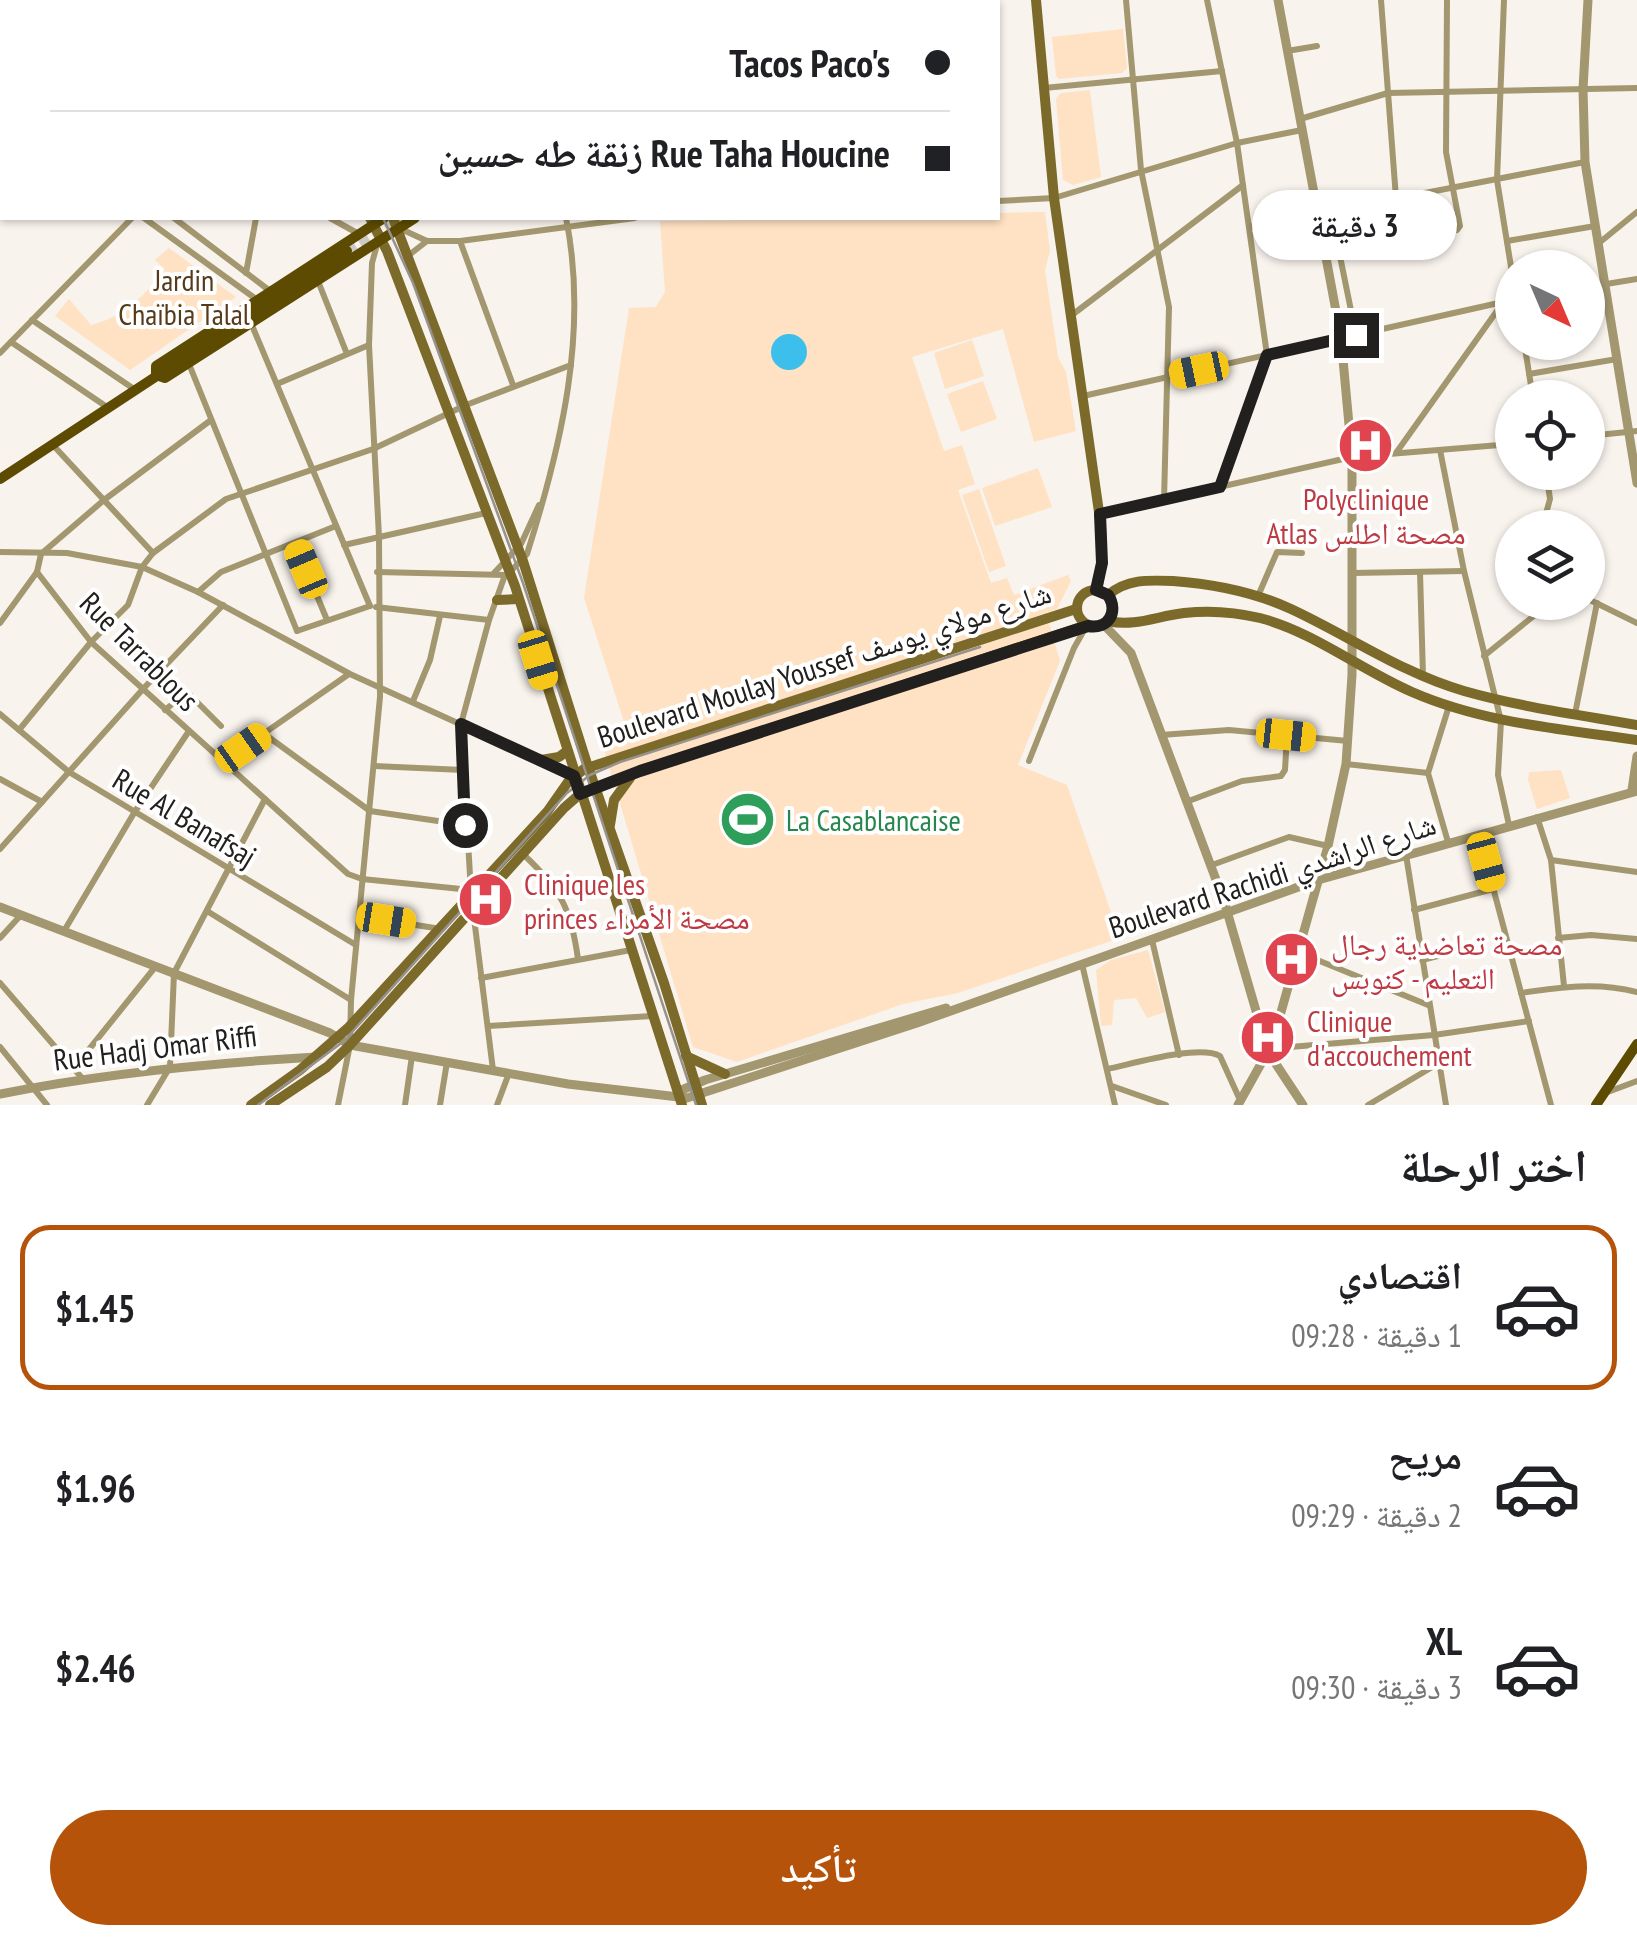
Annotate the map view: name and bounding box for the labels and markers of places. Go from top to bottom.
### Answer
hospital icon: Polyclinique Atlas مصحة اطلس [1336,415,1396,475]
place label: Polyclinique Atlas مصحة اطلس [1266,479,1466,552]
sports icon: La Casablancaise [717,789,777,849]
place label: La Casablancaise [786,800,961,839]
place label: Clinique les princes مصحة الأمراء [524,864,750,937]
hospital icon: Clinique les princes مصحة الأمراء [455,870,515,930]
place label: مصحة تعاضدية رجال التعليم - كنوبس [1331,924,1562,999]
hospital icon: مصحة تعاضدية رجال التعليم - كنوبس [1262,930,1322,990]
place label: Clinique d'accouchement [1307,1001,1473,1074]
hospital icon: Clinique d'accouchement [1238,1007,1298,1067]

